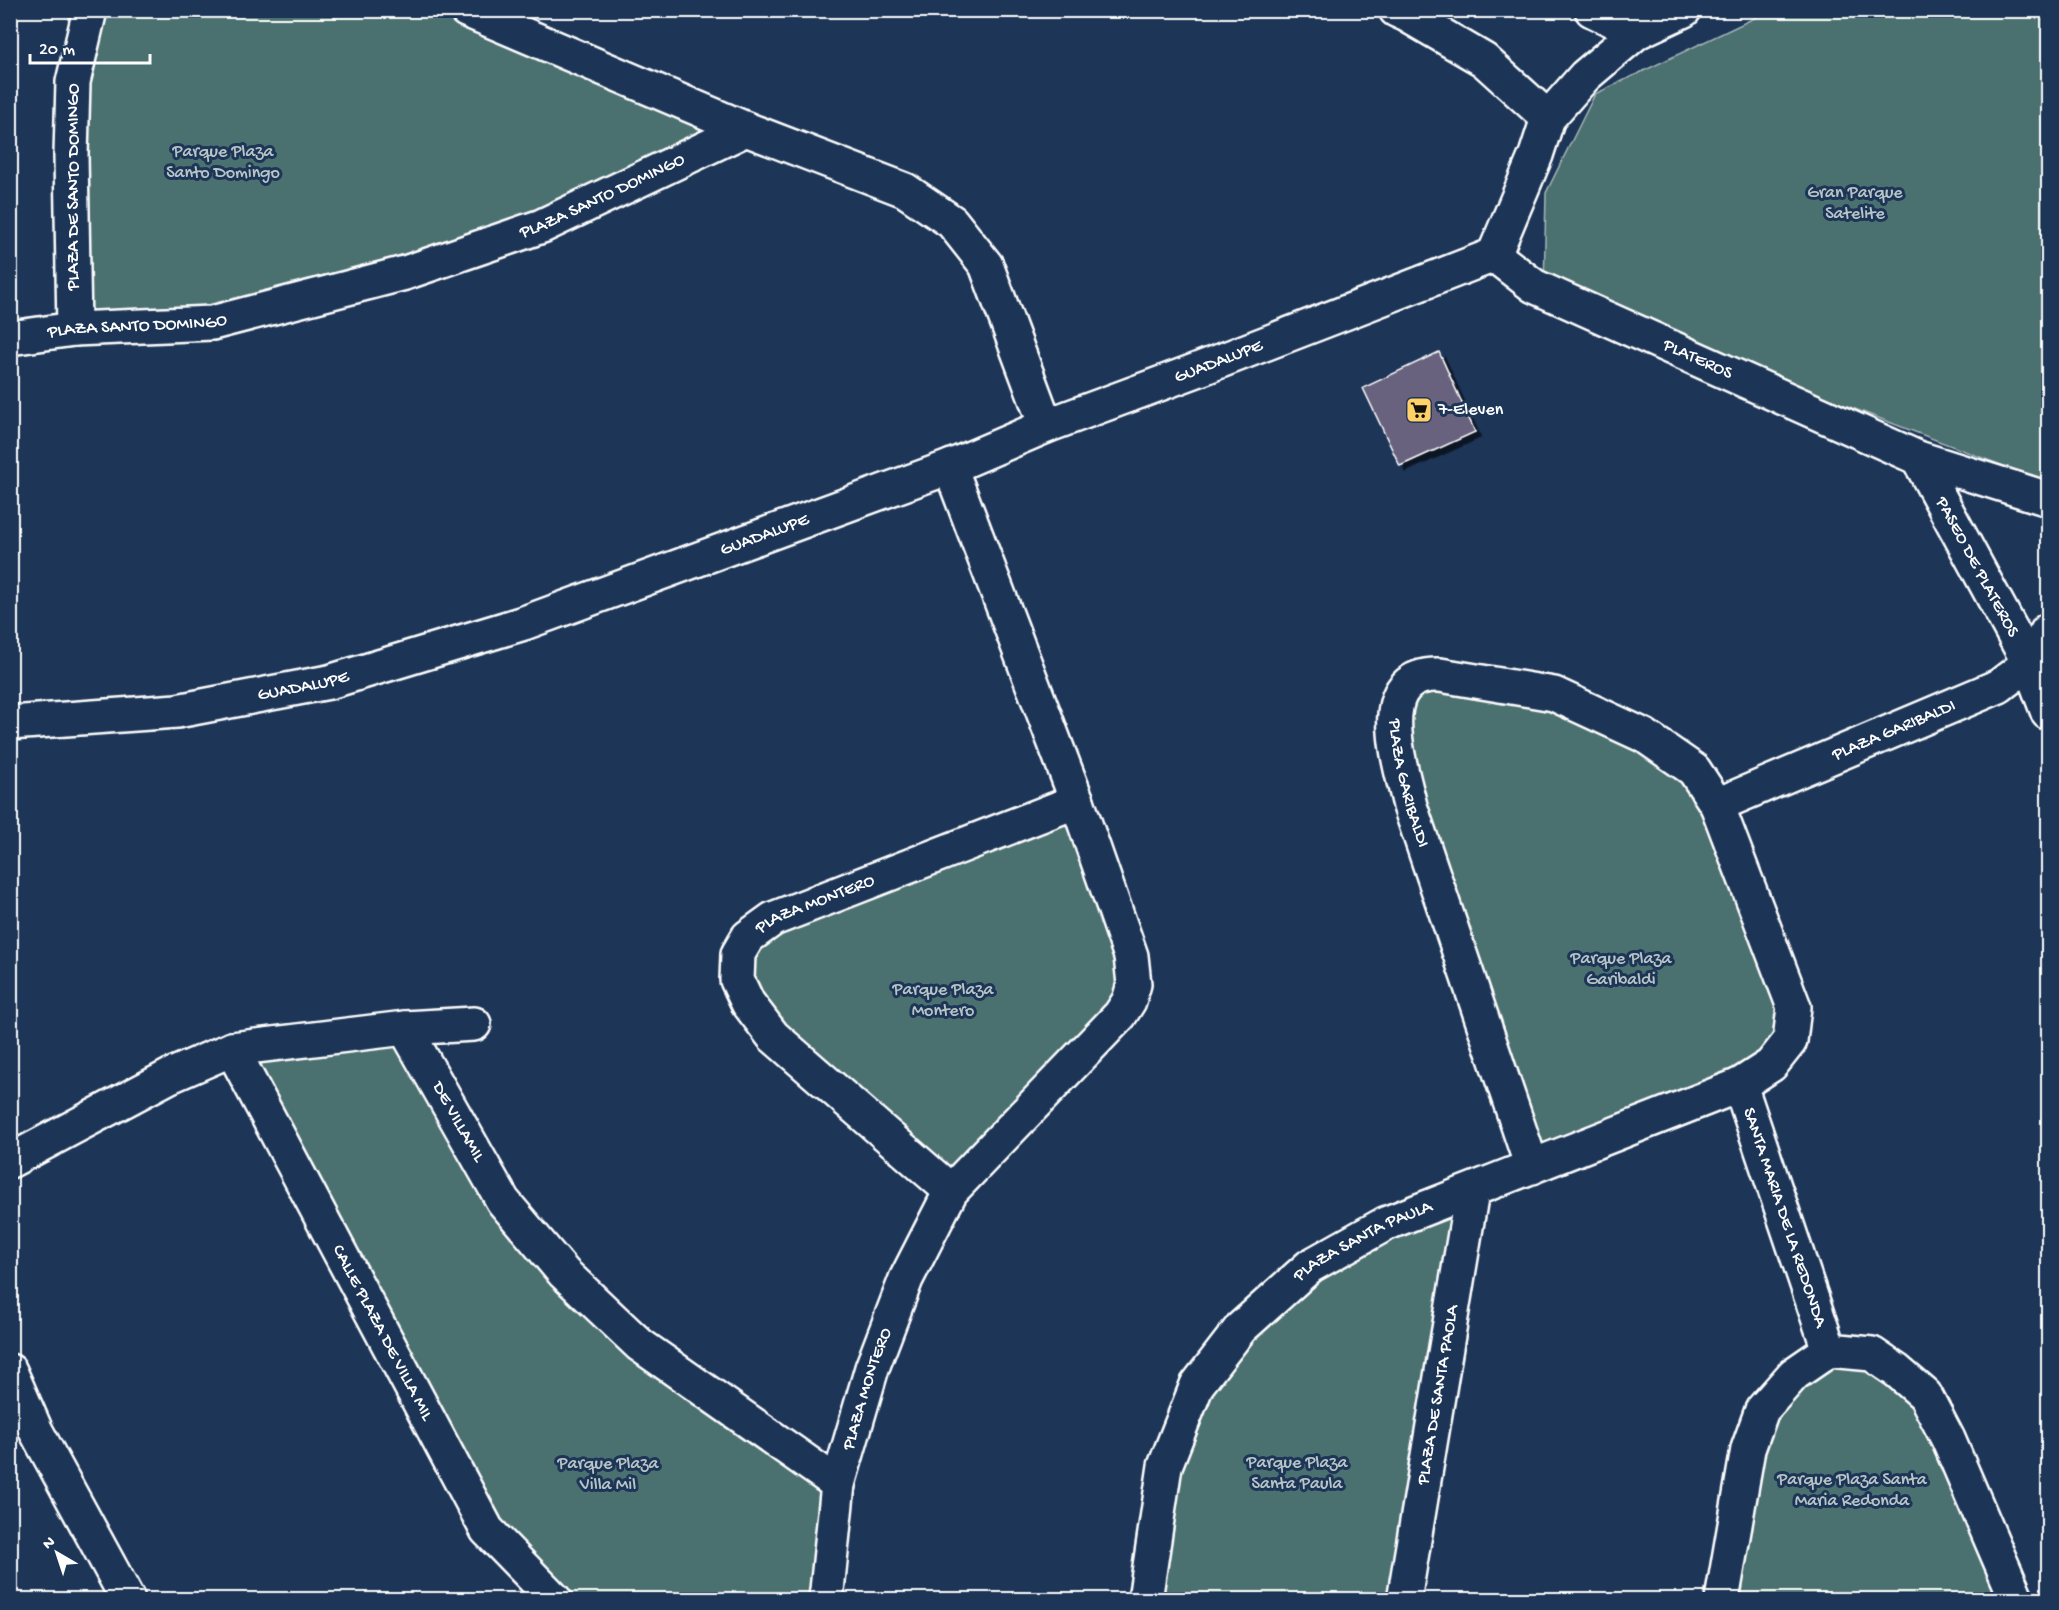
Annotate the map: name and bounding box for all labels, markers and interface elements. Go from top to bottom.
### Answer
scale bar [30,27,150,65]
text: 20 m [39,40,75,61]
street label: PLAZA DE SANTO DOMINGO [64,83,85,291]
park label: Parque Plaza Santo Domingo [166,142,280,184]
street label: PLAZA SANTO DOMINGO [516,149,688,244]
park label: Gran Parque Satelite [1807,183,1903,225]
street label: PLAZA SANTO DOMINGO [45,309,229,343]
street label: PLATEROS [1659,334,1736,384]
street label: GUADALUPE [1171,335,1266,388]
supermarket icon: 7-Eleven [1404,395,1434,425]
place label: 7-Eleven [1437,400,1504,421]
street label: PASEO DE PLATEROS [1930,492,2024,641]
street label: GUADALUPE [717,509,812,561]
street label: GUADALUPE [256,666,352,706]
street label: PLAZA GARIBALDI [1828,695,1959,766]
street label: PLAZA GARIBALDI [1384,718,1434,850]
street label: PLAZA MONTERO [751,870,878,939]
park label: Parque Plaza Garibaldi [1570,949,1672,991]
park label: Parque Plaza Montero [892,980,994,1022]
street label: DE VILLAMIL [427,1077,490,1167]
street label: SANTA MARIA DE LA REDONDA [1738,1105,1832,1332]
street label: PLAZA SANTA PAULA [1288,1196,1437,1287]
street label: CALLE PLAZA DE VILLA MIL [327,1241,438,1425]
street label: PLAZA DE SANTA PAOLA [1413,1302,1464,1487]
street label: PLAZA MONTERO [838,1325,897,1454]
park label: Parque Plaza Santa Paula [1246,1453,1348,1495]
park label: Parque Plaza Villa Mil [557,1454,659,1496]
park label: Parque Plaza Santa Maria Redonda [1776,1470,1928,1512]
north arrow [27,1523,87,1583]
text: N [40,1533,60,1555]

